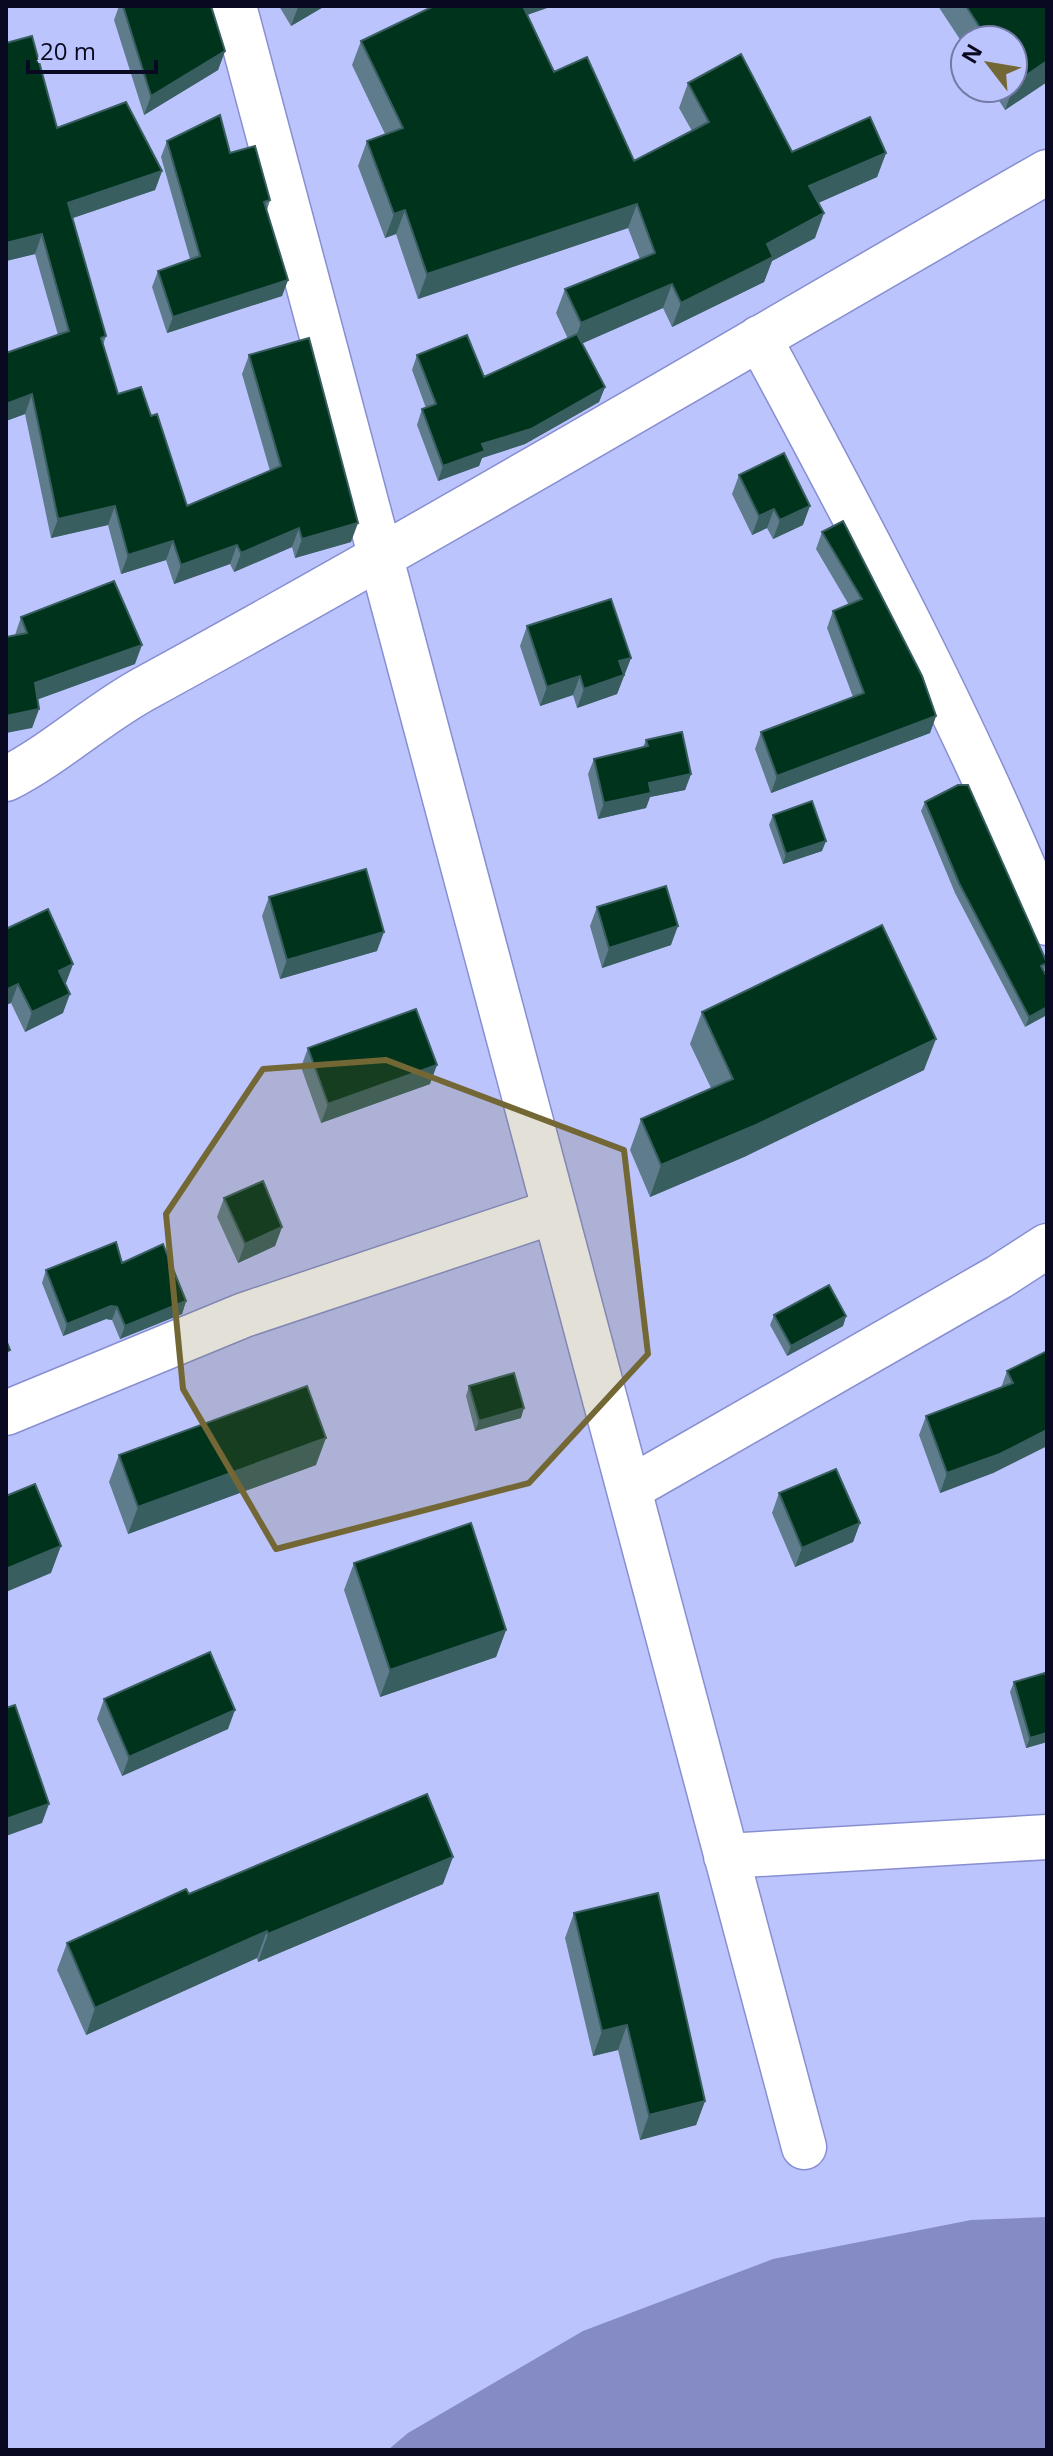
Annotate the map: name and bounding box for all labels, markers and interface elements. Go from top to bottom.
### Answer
scale bar [28,24,156,74]
north arrow [949,24,1029,104]
text: 20 m [40,34,96,67]
text: N [954,38,988,69]

